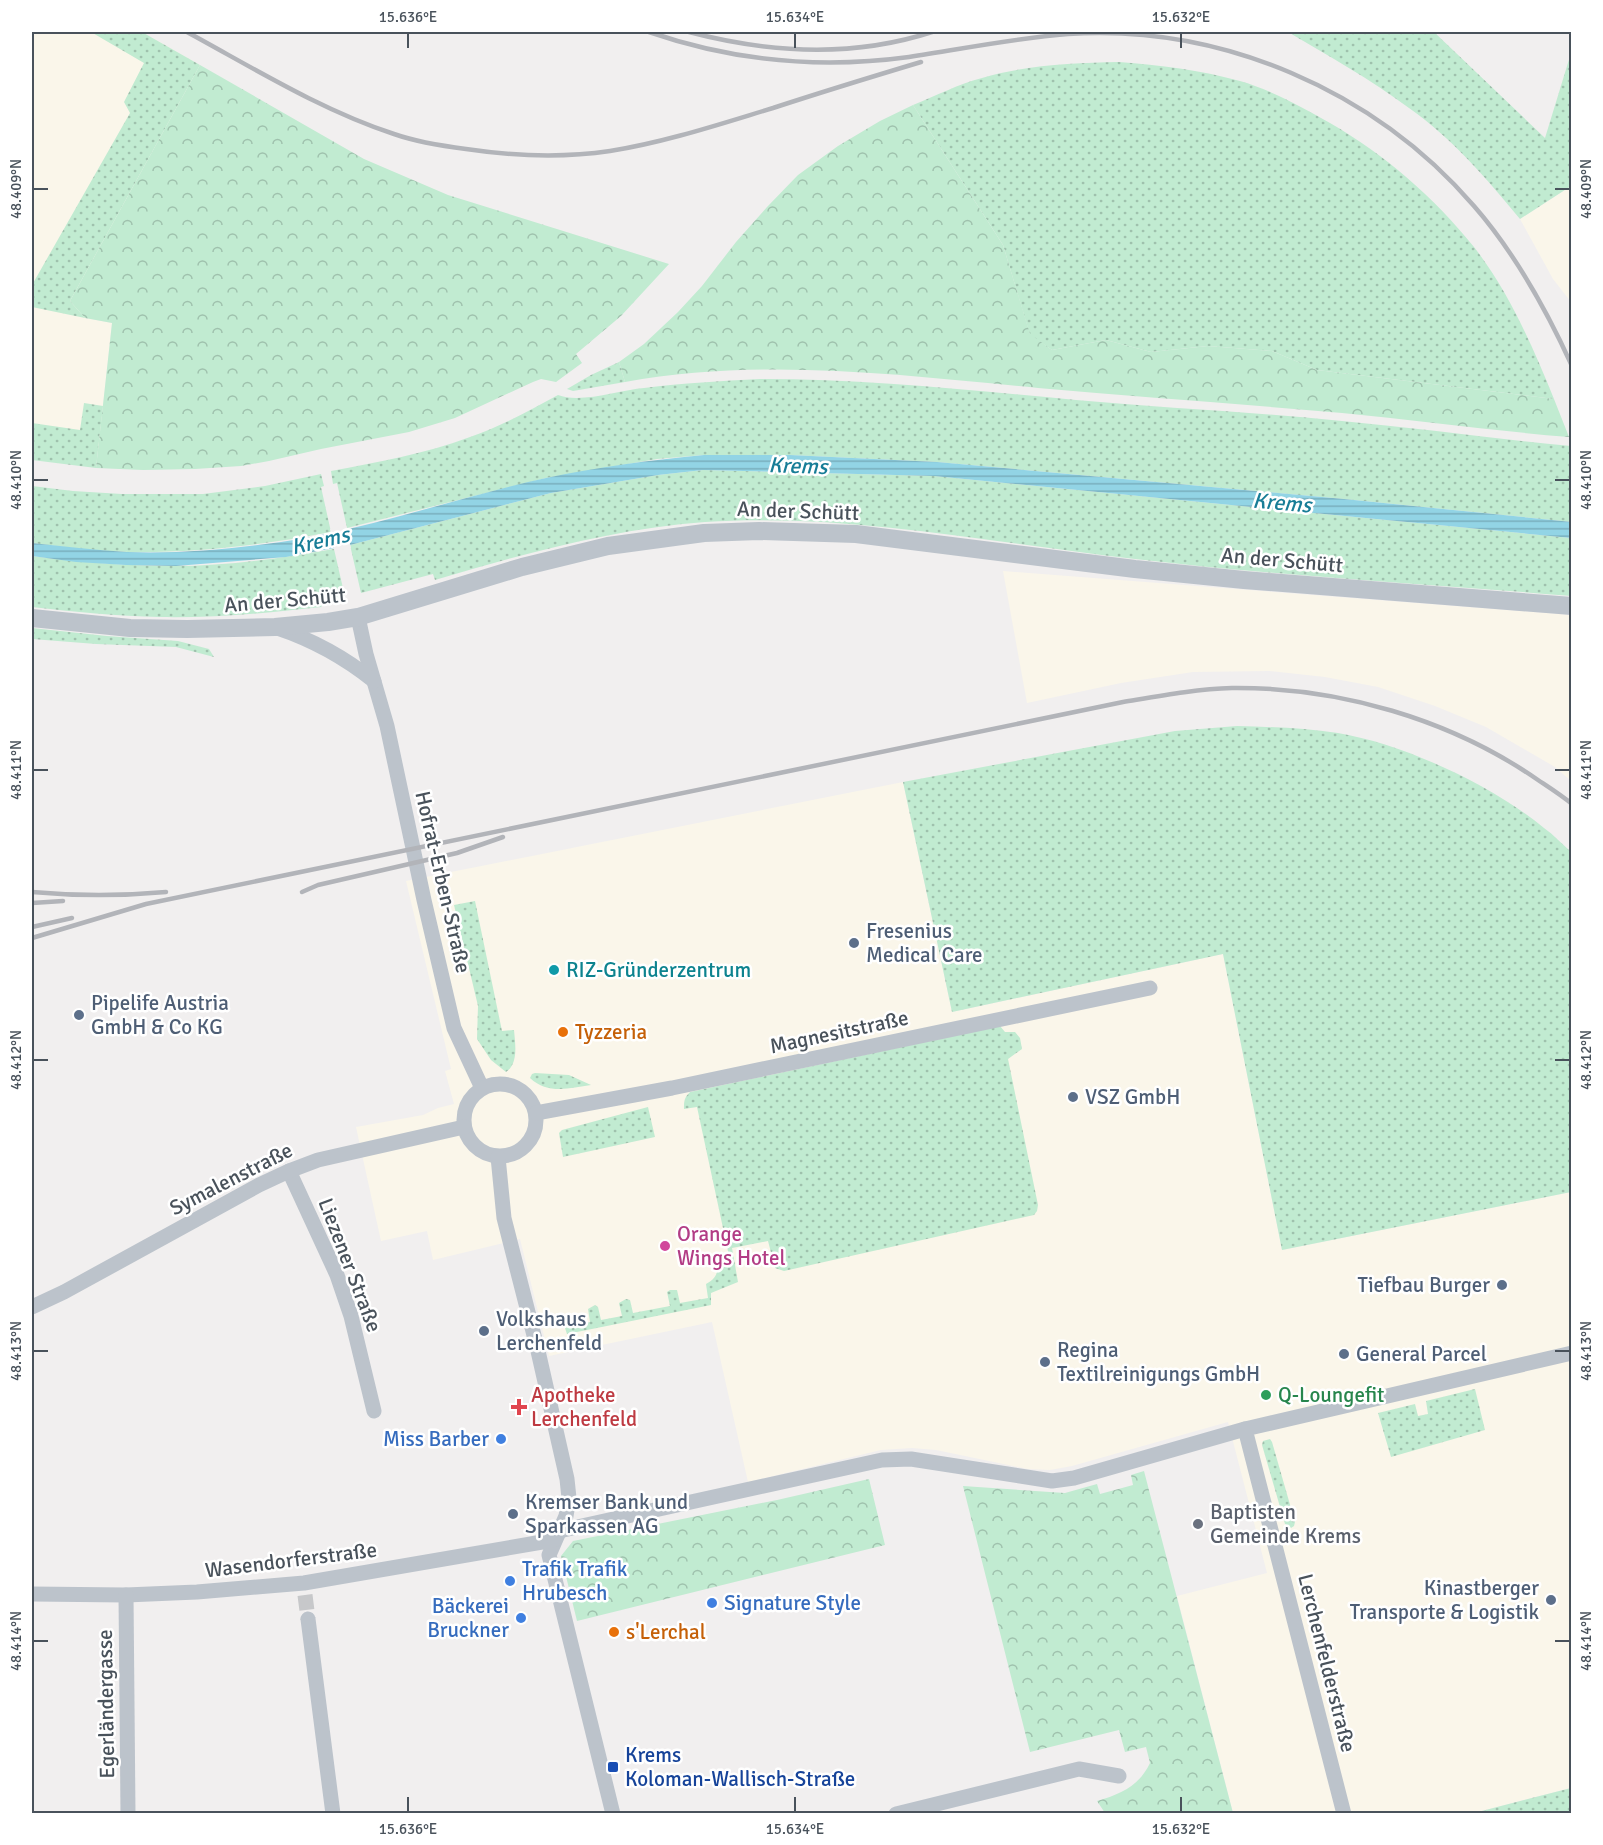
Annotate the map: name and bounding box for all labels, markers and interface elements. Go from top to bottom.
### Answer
text: 15.636°E [379,8,437,26]
text: 15.634°E [766,8,824,26]
text: 15.632°E [1152,8,1210,26]
text: 48.409°N [7,159,25,219]
text: 48.409°N [1577,159,1595,219]
text: 48.410°N [7,450,25,510]
text: 48.410°N [1577,450,1595,510]
water label: Krems [768,451,830,480]
water label: Krems [1251,486,1315,519]
street label: An der Schütt [737,496,859,526]
water label: Krems [288,520,354,560]
street label: An der Schütt [1220,542,1344,578]
street label: An der Schütt [223,582,347,618]
text: 48.411°N [7,740,25,800]
text: 48.411°N [1577,740,1595,800]
street label: Hofrat-Erben-Straße [409,788,477,976]
place label: Fresenius Medical Care [866,918,983,968]
marker: Fresenius Medical Care [847,936,861,950]
place label: RIZ-Gründerzentrum [566,957,751,983]
marker: RIZ-Gründerzentrum [547,963,561,977]
place label: Pipelife Austria GmbH & Co KG [91,990,229,1040]
street label: Magnesitstraße [767,1005,911,1059]
marker: Pipelife Austria GmbH & Co KG [72,1008,86,1022]
place label: Tyzzeria [575,1019,647,1045]
marker: Tyzzeria [556,1025,570,1039]
text: 48.412°N [7,1030,25,1090]
text: 48.412°N [1577,1030,1595,1090]
place label: VSZ GmbH [1085,1084,1180,1110]
marker: VSZ GmbH [1066,1090,1080,1104]
street label: Symalenstraße [165,1137,297,1221]
street label: Liezener Straße [312,1194,388,1336]
place label: Orange Wings Hotel [677,1221,786,1271]
marker: Orange Wings Hotel [658,1239,672,1253]
place label: Tiefbau Burger [1358,1272,1490,1298]
marker: Tiefbau Burger [1495,1278,1509,1292]
place label: Volkshaus Lerchenfeld [496,1306,602,1356]
text: 48.413°N [7,1321,25,1381]
text: 48.413°N [1577,1321,1595,1381]
marker: Volkshaus Lerchenfeld [477,1324,491,1338]
place label: Regina Textilreinigungs GmbH [1057,1337,1260,1387]
place label: General Parcel [1356,1341,1487,1367]
marker: General Parcel [1337,1347,1351,1361]
marker: Regina Textilreinigungs GmbH [1038,1355,1052,1369]
place label: Apotheke Lerchenfeld [531,1382,637,1432]
place label: Q-Loungefit [1278,1382,1384,1408]
marker: Q-Loungefit [1259,1388,1273,1402]
marker: Apotheke Lerchenfeld [512,1400,526,1414]
place label: Miss Barber [383,1426,489,1452]
marker: Miss Barber [494,1432,508,1446]
place label: Kremser Bank und Sparkassen AG [525,1489,688,1539]
place label: Baptisten Gemeinde Krems [1210,1499,1361,1549]
marker: Kremser Bank und Sparkassen AG [506,1507,520,1521]
marker: Baptisten Gemeinde Krems [1191,1517,1205,1531]
street label: Wasendorferstraße [204,1537,378,1583]
place label: Trafik Trafik Hrubesch [522,1556,628,1606]
street label: Lerchenfelderstraße [1292,1571,1362,1755]
marker: Trafik Trafik Hrubesch [503,1574,517,1588]
place label: Kinastberger Transporte & Logistik [1350,1575,1539,1625]
place label: Signature Style [724,1590,861,1616]
place label: Bäckerei Bruckner [427,1593,509,1643]
marker: Kinastberger Transporte & Logistik [1544,1593,1558,1607]
marker: Signature Style [705,1596,719,1610]
text: 48.414°N [7,1611,25,1671]
marker: Bäckerei Bruckner [514,1611,528,1625]
text: 48.414°N [1577,1611,1595,1671]
place label: s'Lerchal [626,1619,706,1645]
marker: s'Lerchal [607,1625,621,1639]
street label: Egerländergasse [92,1629,120,1779]
place label: Krems Koloman-Wallisch-Straße [625,1742,855,1792]
marker: Krems Koloman-Wallisch-Straße [606,1760,620,1774]
text: 15.636°E [379,1820,437,1838]
text: 15.634°E [766,1820,824,1838]
text: 15.632°E [1152,1820,1210,1838]

